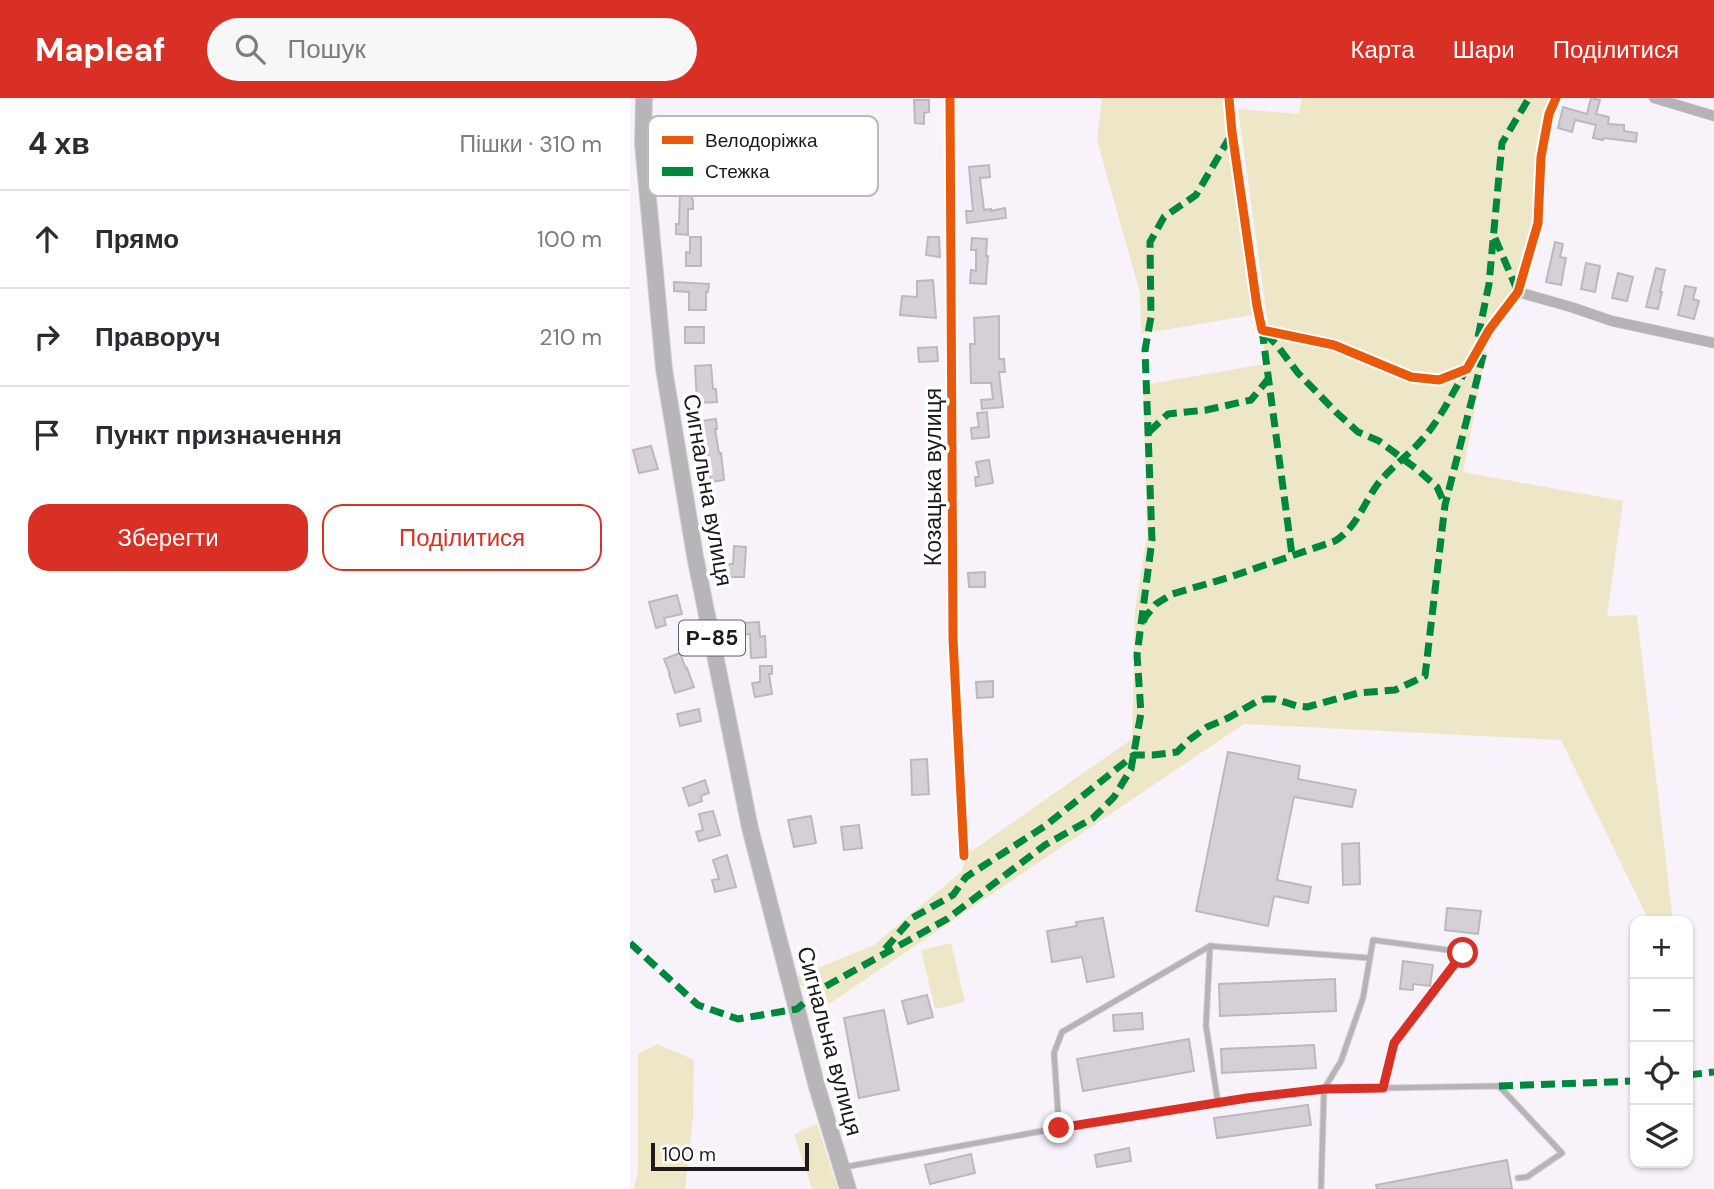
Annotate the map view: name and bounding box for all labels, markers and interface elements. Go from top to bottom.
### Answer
search box [207,18,697,81]
text: Mapleaf [35,28,165,71]
icon: search [231,30,269,68]
text: Пошук [287,32,366,66]
text: Карта [1350,34,1415,65]
text: Шари [1453,34,1515,65]
text: Поділитися [1553,34,1679,65]
legend [648,116,878,196]
text: 4 хв [28,124,90,163]
text: Велодоріжка [705,128,818,153]
text: Пішки · 310 m [459,129,602,159]
text: Стежка [705,159,770,184]
icon: ahead [28,220,66,258]
text: Прямо [95,222,179,256]
text: 100 m [537,224,602,254]
icon: right [28,318,66,356]
text: Праворуч [95,320,221,354]
text: 210 m [539,322,602,352]
street label: Козацька вулиця [918,388,948,566]
street label: Сигнальна вулиця [676,391,740,589]
icon: arrive [28,416,66,454]
text: Пункт призначення [95,418,342,452]
button: Зберегти [28,504,308,571]
button: Поділитися [322,504,602,571]
road number: Р-85 [679,620,745,656]
map controls [1630,916,1693,1168]
button: + [1630,916,1693,979]
route start [1447,937,1478,968]
street label: Сигнальна вулиця [790,943,870,1139]
button: − [1630,979,1693,1042]
button: locate [1630,1042,1693,1105]
button: layers [1630,1105,1693,1168]
route end [1043,1112,1074,1143]
scale bar [651,1140,808,1172]
text: 100 m [662,1142,716,1167]

